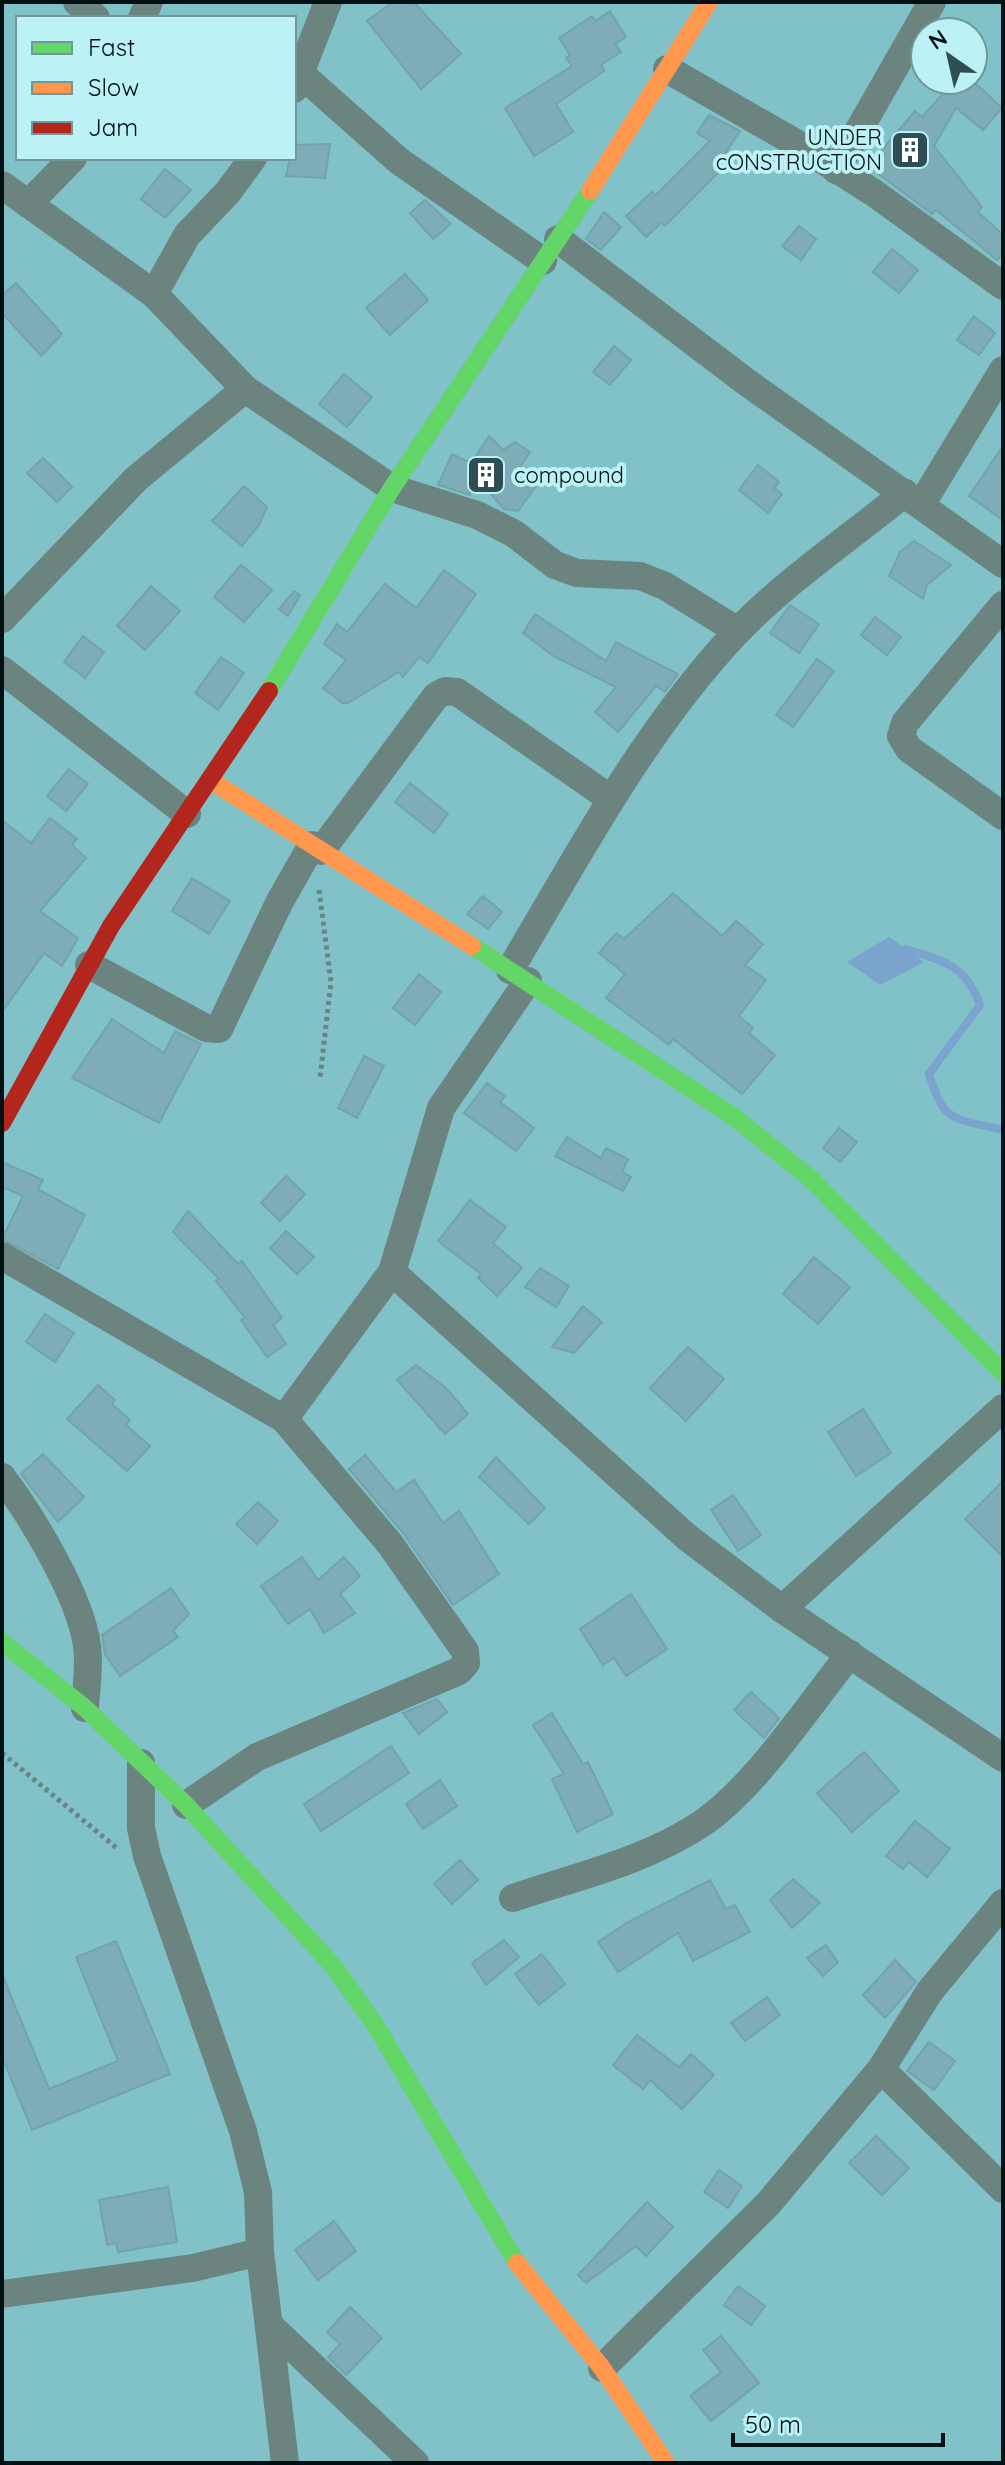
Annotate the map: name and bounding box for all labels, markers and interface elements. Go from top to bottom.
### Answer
legend [16,16,296,160]
north arrow [909,16,989,96]
text: N [923,23,952,56]
text: Fast [88,32,135,62]
text: Slow [88,72,139,102]
text: Jam [88,112,138,142]
place label: UNDER cONSTRUCTION [716,123,882,176]
building icon: UNDER cONSTRUCTION [889,129,931,171]
building icon: compound [465,454,507,496]
place label: compound [514,461,624,489]
scale bar [733,2397,943,2447]
text: 50 m [745,2409,801,2439]

